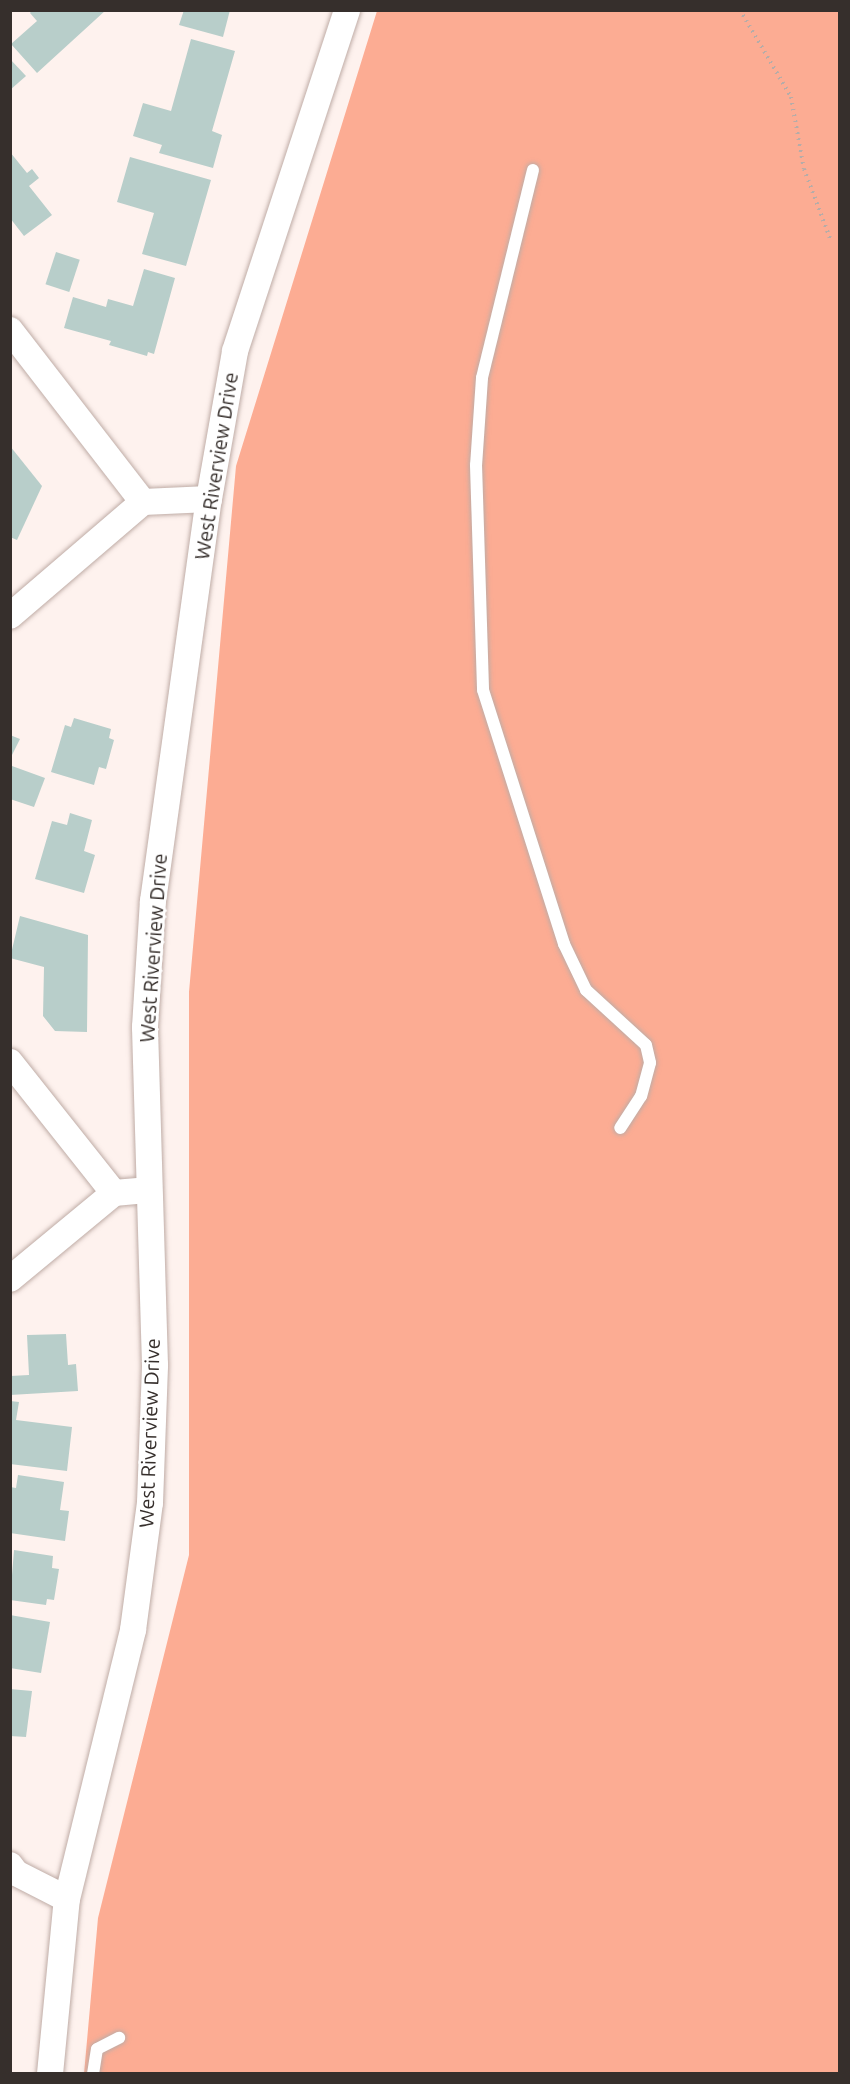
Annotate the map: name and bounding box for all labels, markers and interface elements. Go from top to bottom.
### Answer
street label: West Riverview Drive [189,371,243,561]
street label: West Riverview Drive [134,853,172,1043]
street label: West Riverview Drive [134,1338,164,1528]

